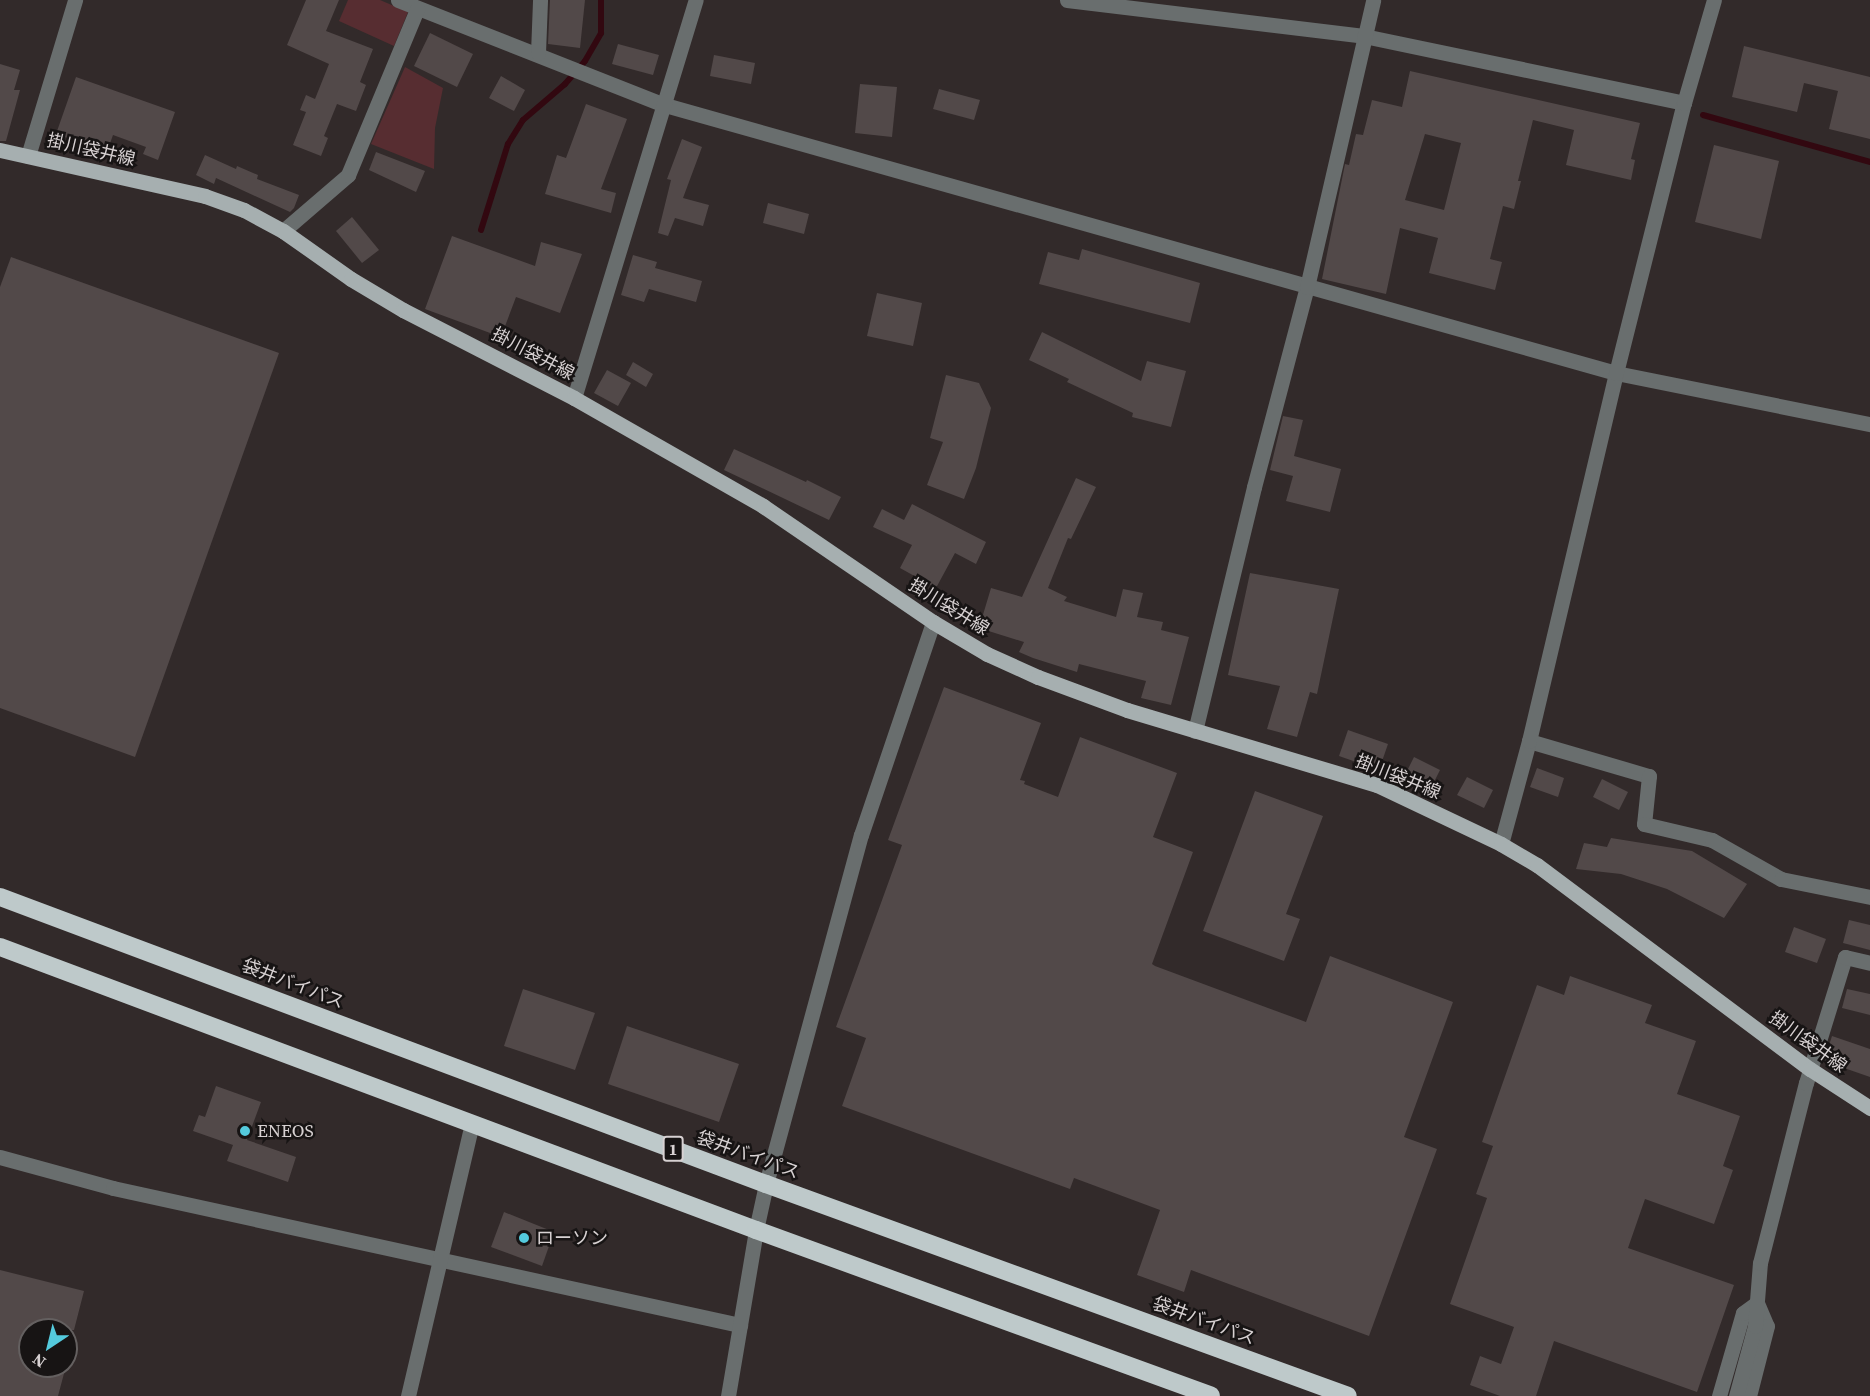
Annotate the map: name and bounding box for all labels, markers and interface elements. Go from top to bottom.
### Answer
street label: 掛川袋井線 [45,129,137,171]
street label: 掛川袋井線 [488,323,578,385]
street label: 掛川袋井線 [905,574,993,640]
street label: 掛川袋井線 [1352,750,1444,804]
street label: 袋井バイパス [239,955,347,1013]
street label: 掛川袋井線 [1765,1007,1851,1077]
place label: ENEOS [257,1120,314,1142]
marker: ENEOS [238,1124,252,1138]
street label: 袋井バイパス [694,1126,802,1184]
road number: 1 [662,1136,684,1162]
place label: ローソン [536,1227,608,1249]
marker: ローソン [517,1231,531,1245]
street label: 袋井バイパス [1150,1292,1258,1350]
north arrow [18,1318,78,1378]
text: N [28,1349,50,1373]

